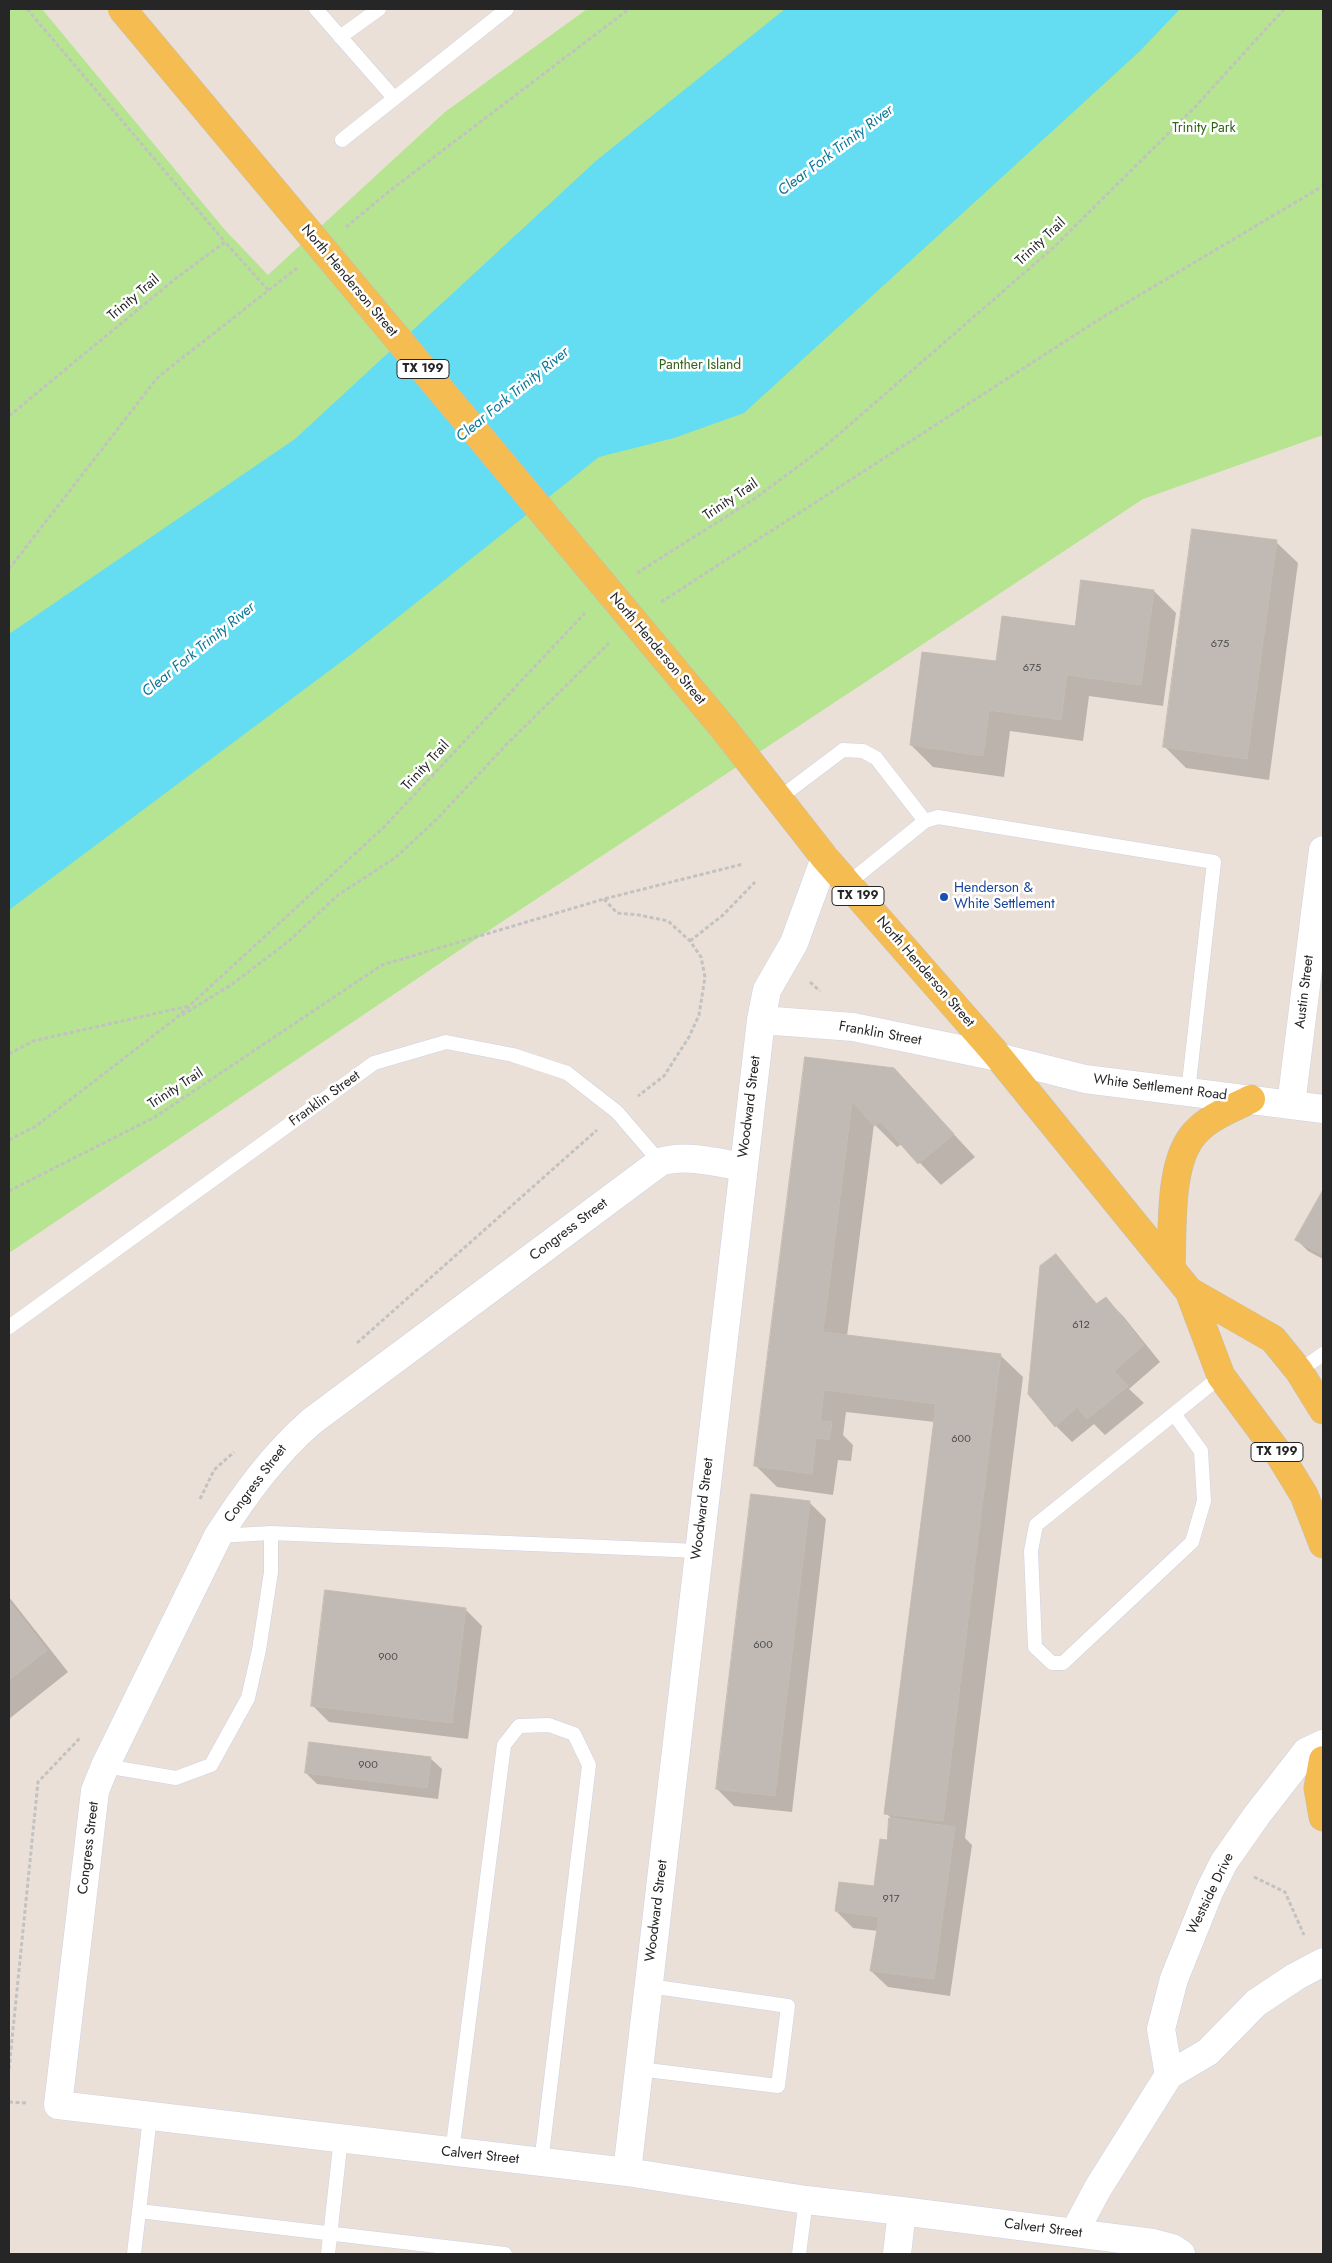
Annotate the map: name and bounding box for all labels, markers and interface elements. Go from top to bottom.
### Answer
water label: Clear Fork Trinity River [775,102,897,200]
park label: Trinity Park [1172,121,1236,137]
street label: Trinity Trail [1012,215,1070,269]
street label: North Henderson Street [297,222,401,340]
street label: Trinity Trail [105,272,163,324]
water label: Clear Fork Trinity River [453,344,573,446]
park label: Panther Island [659,358,741,374]
road number: TX 199 [397,359,449,378]
street label: Trinity Trail [700,476,762,524]
street label: North Henderson Street [605,590,709,708]
water label: Clear Fork Trinity River [139,599,259,701]
house number: 675 [1211,637,1229,651]
house number: 675 [1023,661,1041,675]
street label: Trinity Trail [399,737,453,795]
place label: Henderson & White Settlement [954,881,1054,914]
road number: TX 199 [832,886,884,906]
marker: Henderson & White Settlement [938,891,950,903]
street label: North Henderson Street [872,913,978,1031]
street label: Austin Street [1292,954,1318,1030]
street label: Franklin Street [837,1018,923,1050]
street label: Woodward Street [735,1055,765,1159]
street label: Trinity Trail [145,1065,207,1113]
street label: Franklin Street [286,1068,364,1130]
street label: White Settlement Road [1092,1071,1228,1105]
street label: Congress Street [527,1195,611,1265]
house number: 612 [1072,1318,1090,1332]
house number: 600 [951,1432,971,1446]
street label: Congress Street [221,1442,291,1526]
road number: TX 199 [1251,1442,1303,1461]
street label: Woodward Street [688,1457,718,1561]
house number: 600 [753,1638,773,1652]
house number: 900 [378,1650,398,1664]
house number: 900 [358,1758,378,1772]
street label: Congress Street [75,1801,103,1895]
street label: Westside Drive [1184,1850,1238,1938]
street label: Woodward Street [642,1859,672,1963]
house number: 917 [882,1892,900,1906]
street label: Calvert Street [440,2144,520,2168]
street label: Calvert Street [1003,2216,1083,2242]

